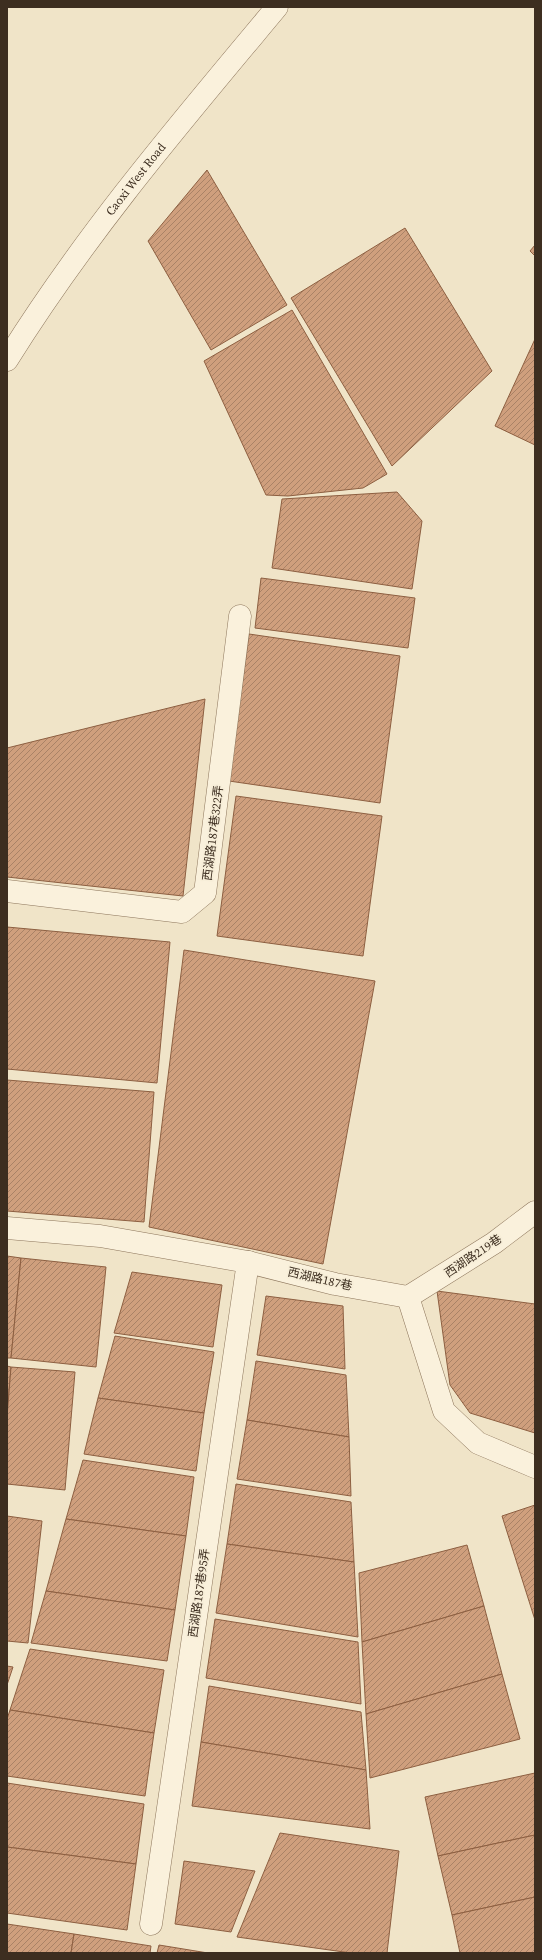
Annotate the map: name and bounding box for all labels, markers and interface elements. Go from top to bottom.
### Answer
street label: Caoxi West Road [102,139,169,219]
street label: 西湖路187巷322弄 [199,784,227,882]
street label: 西湖路219巷 [441,1231,505,1281]
street label: 西湖路187巷 [286,1264,354,1294]
street label: 西湖路187巷95弄 [185,1547,213,1639]

